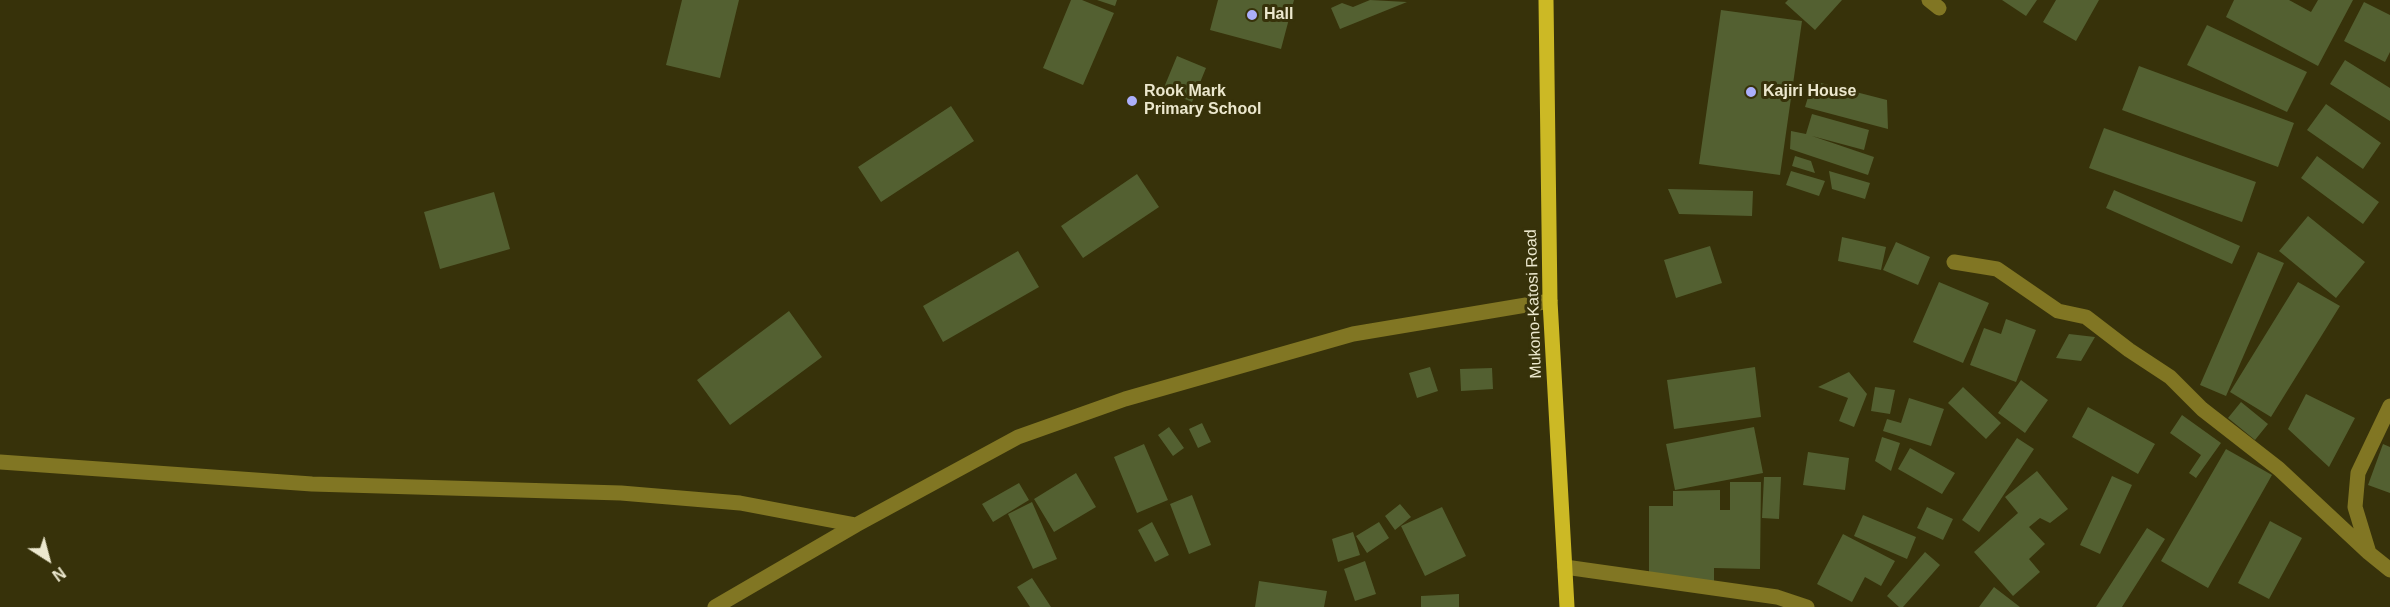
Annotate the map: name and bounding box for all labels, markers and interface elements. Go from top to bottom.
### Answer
place label: Hall [1264,5,1293,25]
marker: Hall [1245,8,1259,22]
place label: Rook Mark Primary School [1144,82,1261,120]
place label: Kajiri House [1763,82,1856,102]
marker: Kajiri House [1744,85,1758,99]
marker: Rook Mark Primary School [1125,94,1139,108]
street label: Mukono-Katosi Road [1522,229,1546,379]
north arrow [18,529,78,589]
text: N [49,564,69,584]

